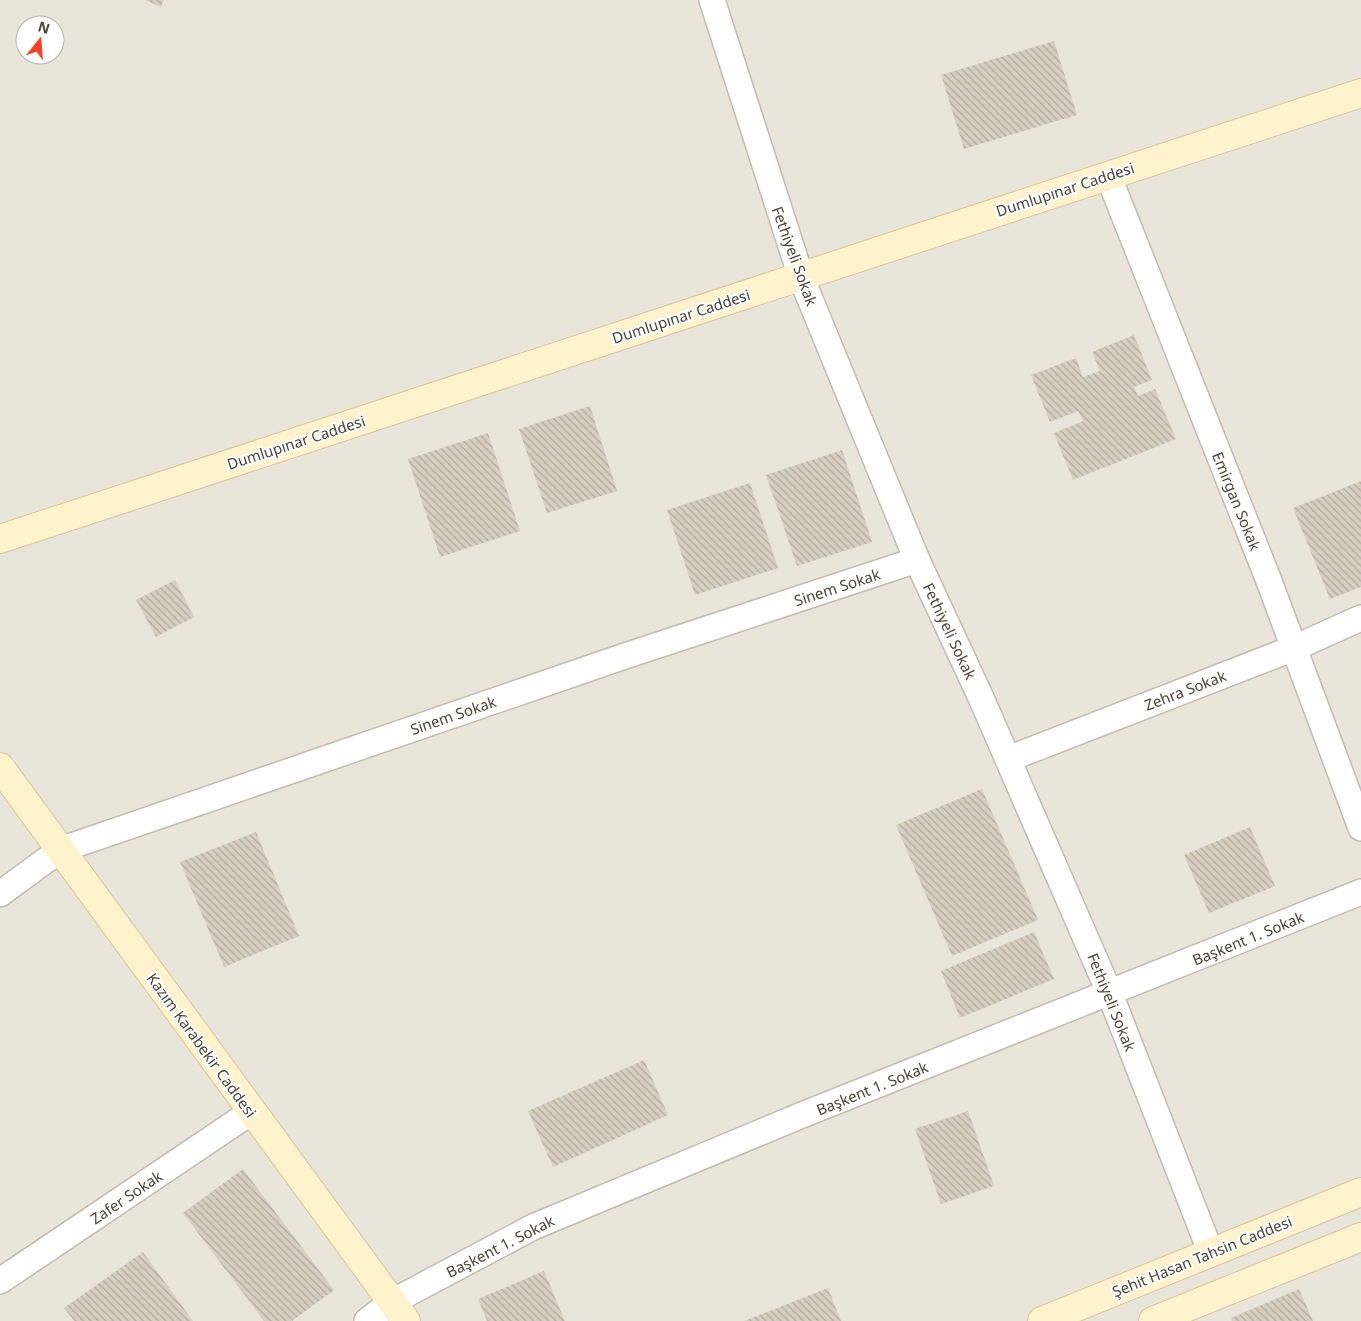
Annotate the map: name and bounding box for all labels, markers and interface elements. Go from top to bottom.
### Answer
north arrow [15,15,65,65]
text: N [36,16,52,38]
street label: Dumlupınar Caddesi [993,157,1137,221]
street label: Fethiyeli Sokak [768,204,822,308]
street label: Dumlupınar Caddesi [609,284,753,348]
street label: Dumlupınar Caddesi [224,410,368,474]
street label: Emirgan Sokak [1208,449,1266,553]
street label: Sinem Sokak [791,564,883,610]
street label: Fethiyeli Sokak [919,580,981,682]
street label: Zehra Sokak [1141,665,1229,715]
street label: Sinem Sokak [407,691,499,739]
street label: Başkent 1. Sokak [1189,907,1307,969]
street label: Fethiyeli Sokak [1083,950,1141,1054]
street label: Kazım Karabekir Caddesi [143,969,261,1121]
street label: Başkent 1. Sokak [813,1057,931,1119]
street label: Zafer Sokak [86,1166,166,1228]
street label: Başkent 1. Sokak [443,1210,557,1282]
street label: Şehit Hasan Tahsin Caddesi [1109,1211,1295,1301]

